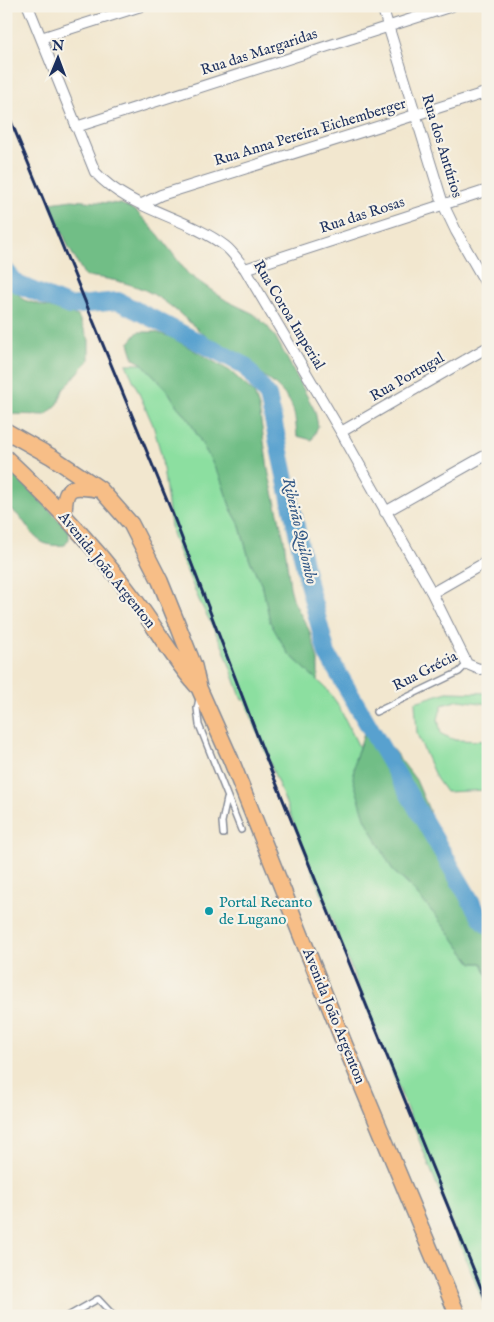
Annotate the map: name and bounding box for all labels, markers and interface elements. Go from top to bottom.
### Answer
street label: Rua das Margaridas [198,24,320,80]
north arrow [32,32,82,82]
text: N [51,37,64,55]
street label: Rua dos Antúrios [417,92,467,200]
street label: Rua Anna Pereira Eichemberger [212,94,409,170]
street label: Rua das Rosas [317,192,407,238]
street label: Rua Coroa Imperial [249,257,330,374]
street label: Rua Portugal [367,348,448,406]
water label: Ribeirão Quilombo [277,476,321,586]
street label: Avenida João Argenton [54,507,160,632]
street label: Rua Grécia [389,646,461,695]
place label: Portal Recanto de Lugano [219,893,312,929]
marker: Portal Recanto de Lugano [203,905,215,917]
street label: Avenida João Argenton [298,945,370,1086]

